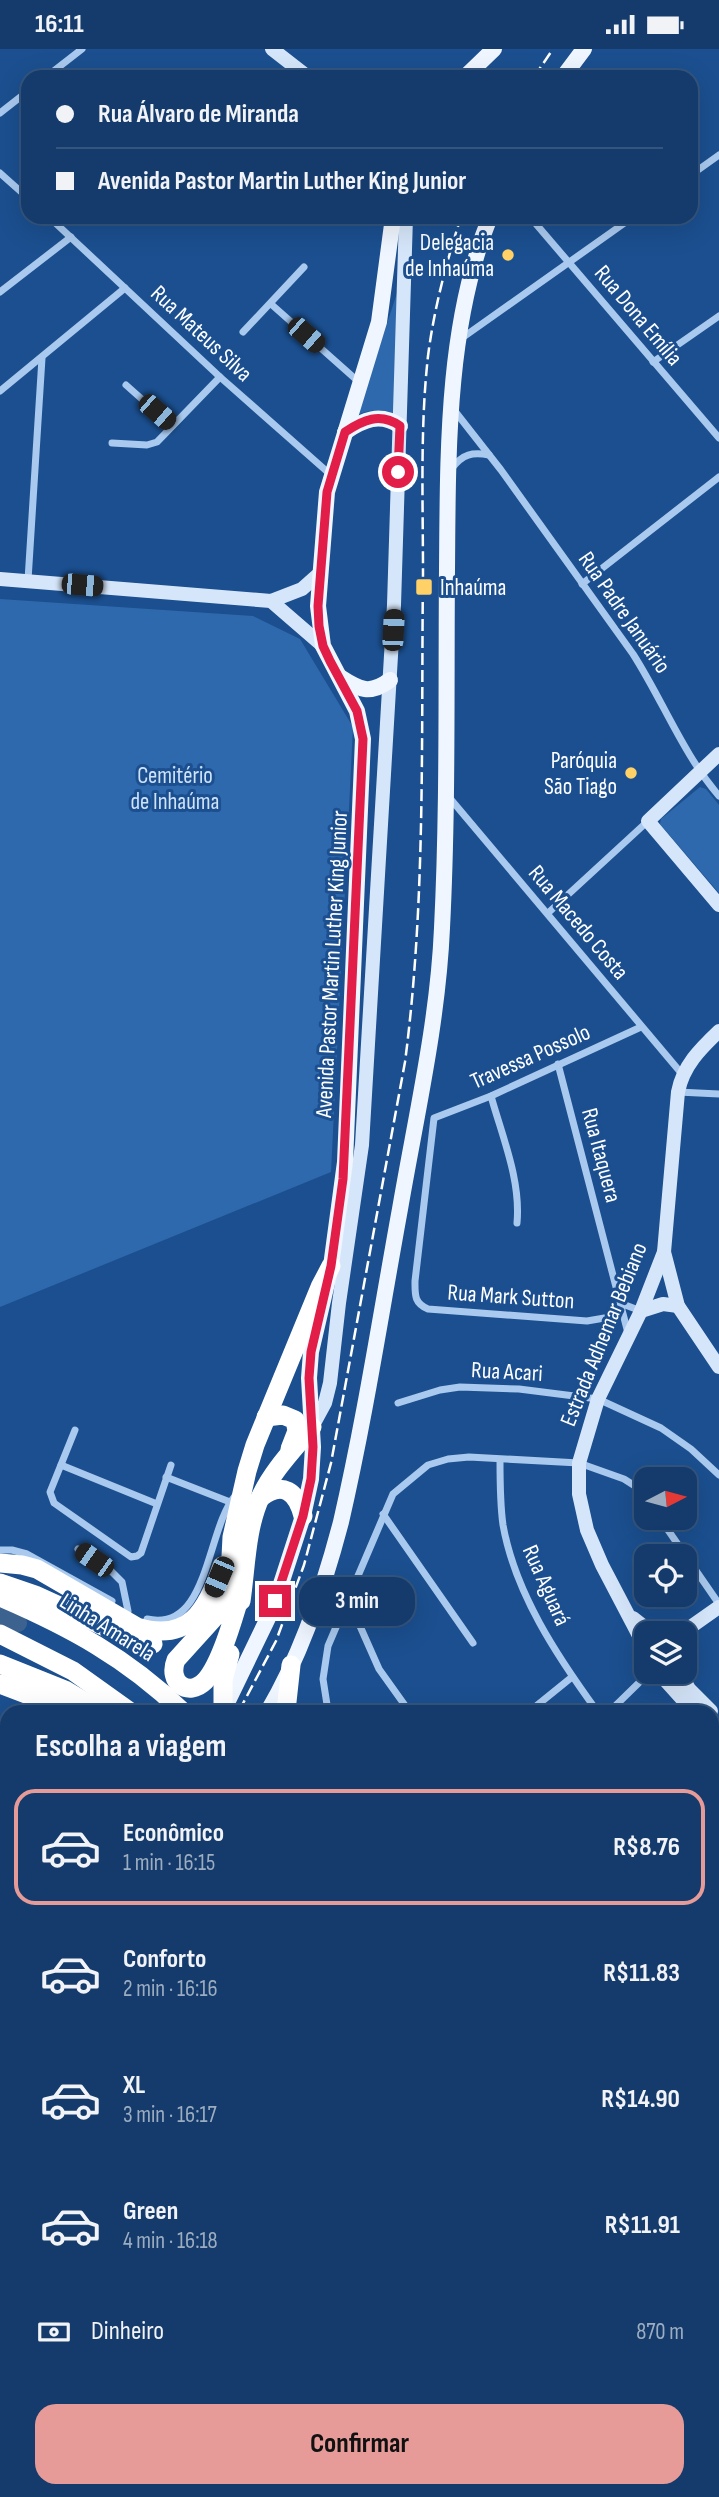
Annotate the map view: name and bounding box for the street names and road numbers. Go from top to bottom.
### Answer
street label: Rua Dona Emília [588,260,688,372]
street label: Rua Mateus Silva [145,280,258,388]
street label: Rua Padre Januário [572,546,676,679]
street label: Avenida Pastor Martin Luther King Junior [310,809,354,1119]
street label: Rua Macedo Costa [522,860,634,986]
street label: Travessa Possolo [466,1018,595,1096]
street label: Rua Itaquera [575,1105,627,1206]
street label: Estrada Adhemar Bebiano [554,1238,654,1430]
street label: Rua Mark Sutton [447,1279,575,1315]
street label: Rua Acari [470,1356,543,1388]
street label: Rua Aguará [516,1541,576,1630]
street label: Linha Amarela [54,1587,160,1668]

